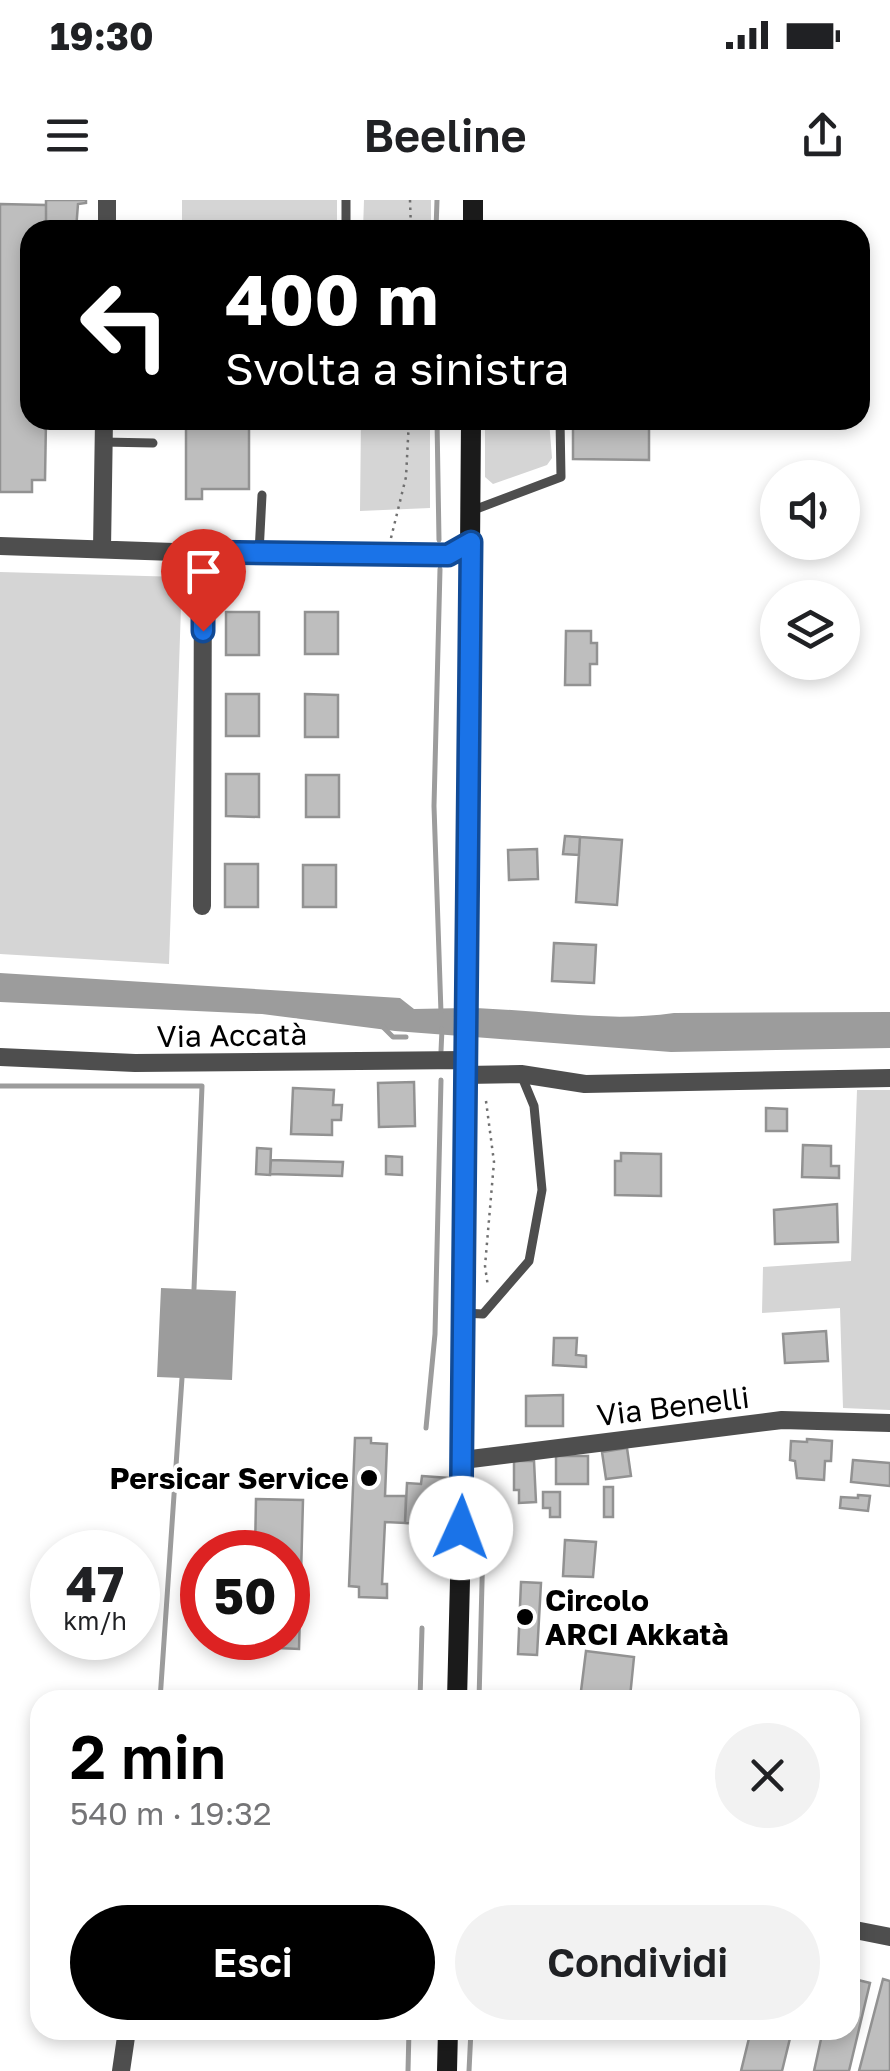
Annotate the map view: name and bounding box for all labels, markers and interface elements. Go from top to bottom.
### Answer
text: 19:30 [50,13,154,58]
icon: menu [40,108,95,163]
text: Beeline [363,108,527,162]
icon: share [795,108,850,163]
text: 400 m [225,256,439,340]
icon: left [60,260,190,390]
text: Svolta a sinistra [225,341,570,395]
map controls [760,460,860,680]
button: sound [760,460,860,560]
pin [161,529,246,632]
icon: arrive [176,544,231,599]
button: layers [760,580,860,680]
street label: Via Accatà [156,1016,308,1054]
street label: Via Benelli [595,1379,751,1433]
place label: Persicar Service [109,1460,349,1496]
marker: Persicar Service [358,1467,380,1489]
position arrow [409,1476,513,1580]
speed limit sign: 50 [180,1530,310,1660]
text: 47 [66,1553,124,1613]
place label: Circolo ARCI Akkatà [545,1582,729,1652]
text: km/h [63,1605,127,1636]
marker: Circolo ARCI Akkatà [514,1606,536,1628]
text: 2 min [70,1720,226,1792]
button: close [715,1723,820,1828]
text: 540 m · 19:32 [70,1794,272,1832]
button: Esci [70,1905,435,2020]
button: Condividi [455,1905,820,2020]

